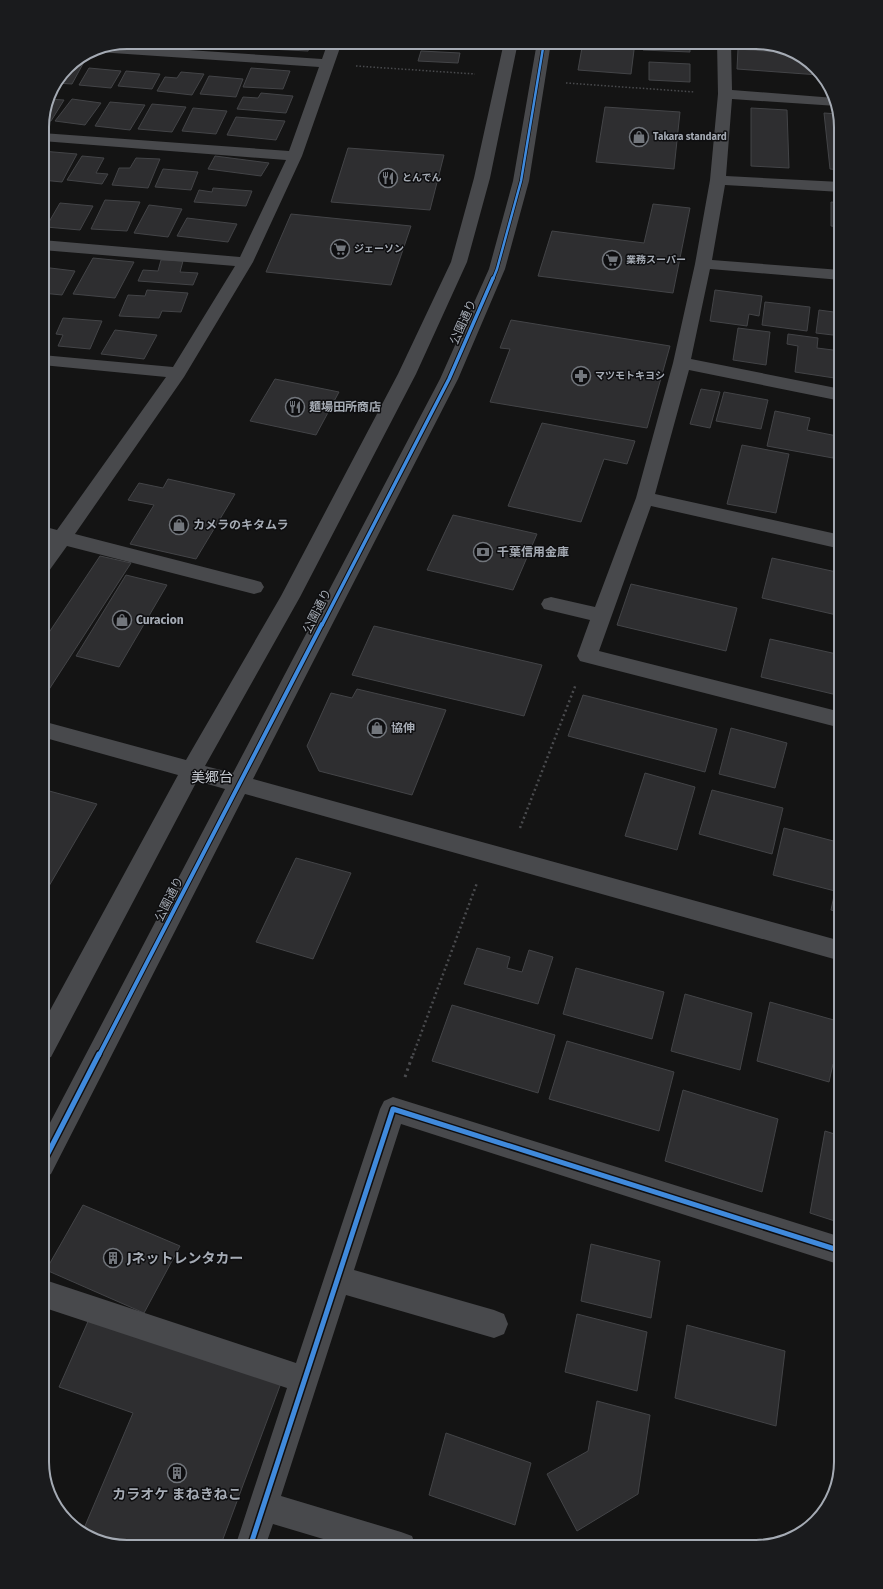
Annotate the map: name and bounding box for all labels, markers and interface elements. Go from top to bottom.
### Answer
shop icon: Takara standard [628,126,650,148]
place label: Takara standard [653,131,727,143]
restaurant icon: とんでん [377,167,399,189]
place label: とんでん [402,172,442,184]
supermarket icon: ジェーソン [329,238,351,260]
place label: ジェーソン [354,243,404,255]
supermarket icon: 業務スーパー [601,249,623,271]
place label: 業務スーパー [626,254,686,266]
street label: 公園通り [447,297,479,347]
pharmacy icon: マツモトキヨシ [570,365,592,387]
place label: マツモトキヨシ [595,370,665,382]
restaurant icon: 麺場田所商店 [284,396,306,418]
place label: 麺場田所商店 [309,400,381,414]
shop icon: カメラのキタムラ [168,514,190,536]
place label: カメラのキタムラ [193,518,288,532]
bank icon: 千葉信用金庫 [472,541,494,563]
place label: 千葉信用金庫 [497,545,569,559]
street label: 公園通り [300,586,334,636]
shop icon: Curacion [111,609,133,631]
place label: Curacion [136,613,184,627]
shop icon: 協伸 [366,717,388,739]
place label: 協伸 [391,721,415,735]
district label: 美郷台 [191,769,233,786]
street label: 公園通り [152,874,186,924]
building icon: Jネットレンタカー [102,1247,124,1269]
place label: Jネットレンタカー [126,1250,243,1267]
building icon: カラオケ まねきねこ [166,1462,188,1484]
place label: カラオケ まねきねこ [112,1486,242,1503]

